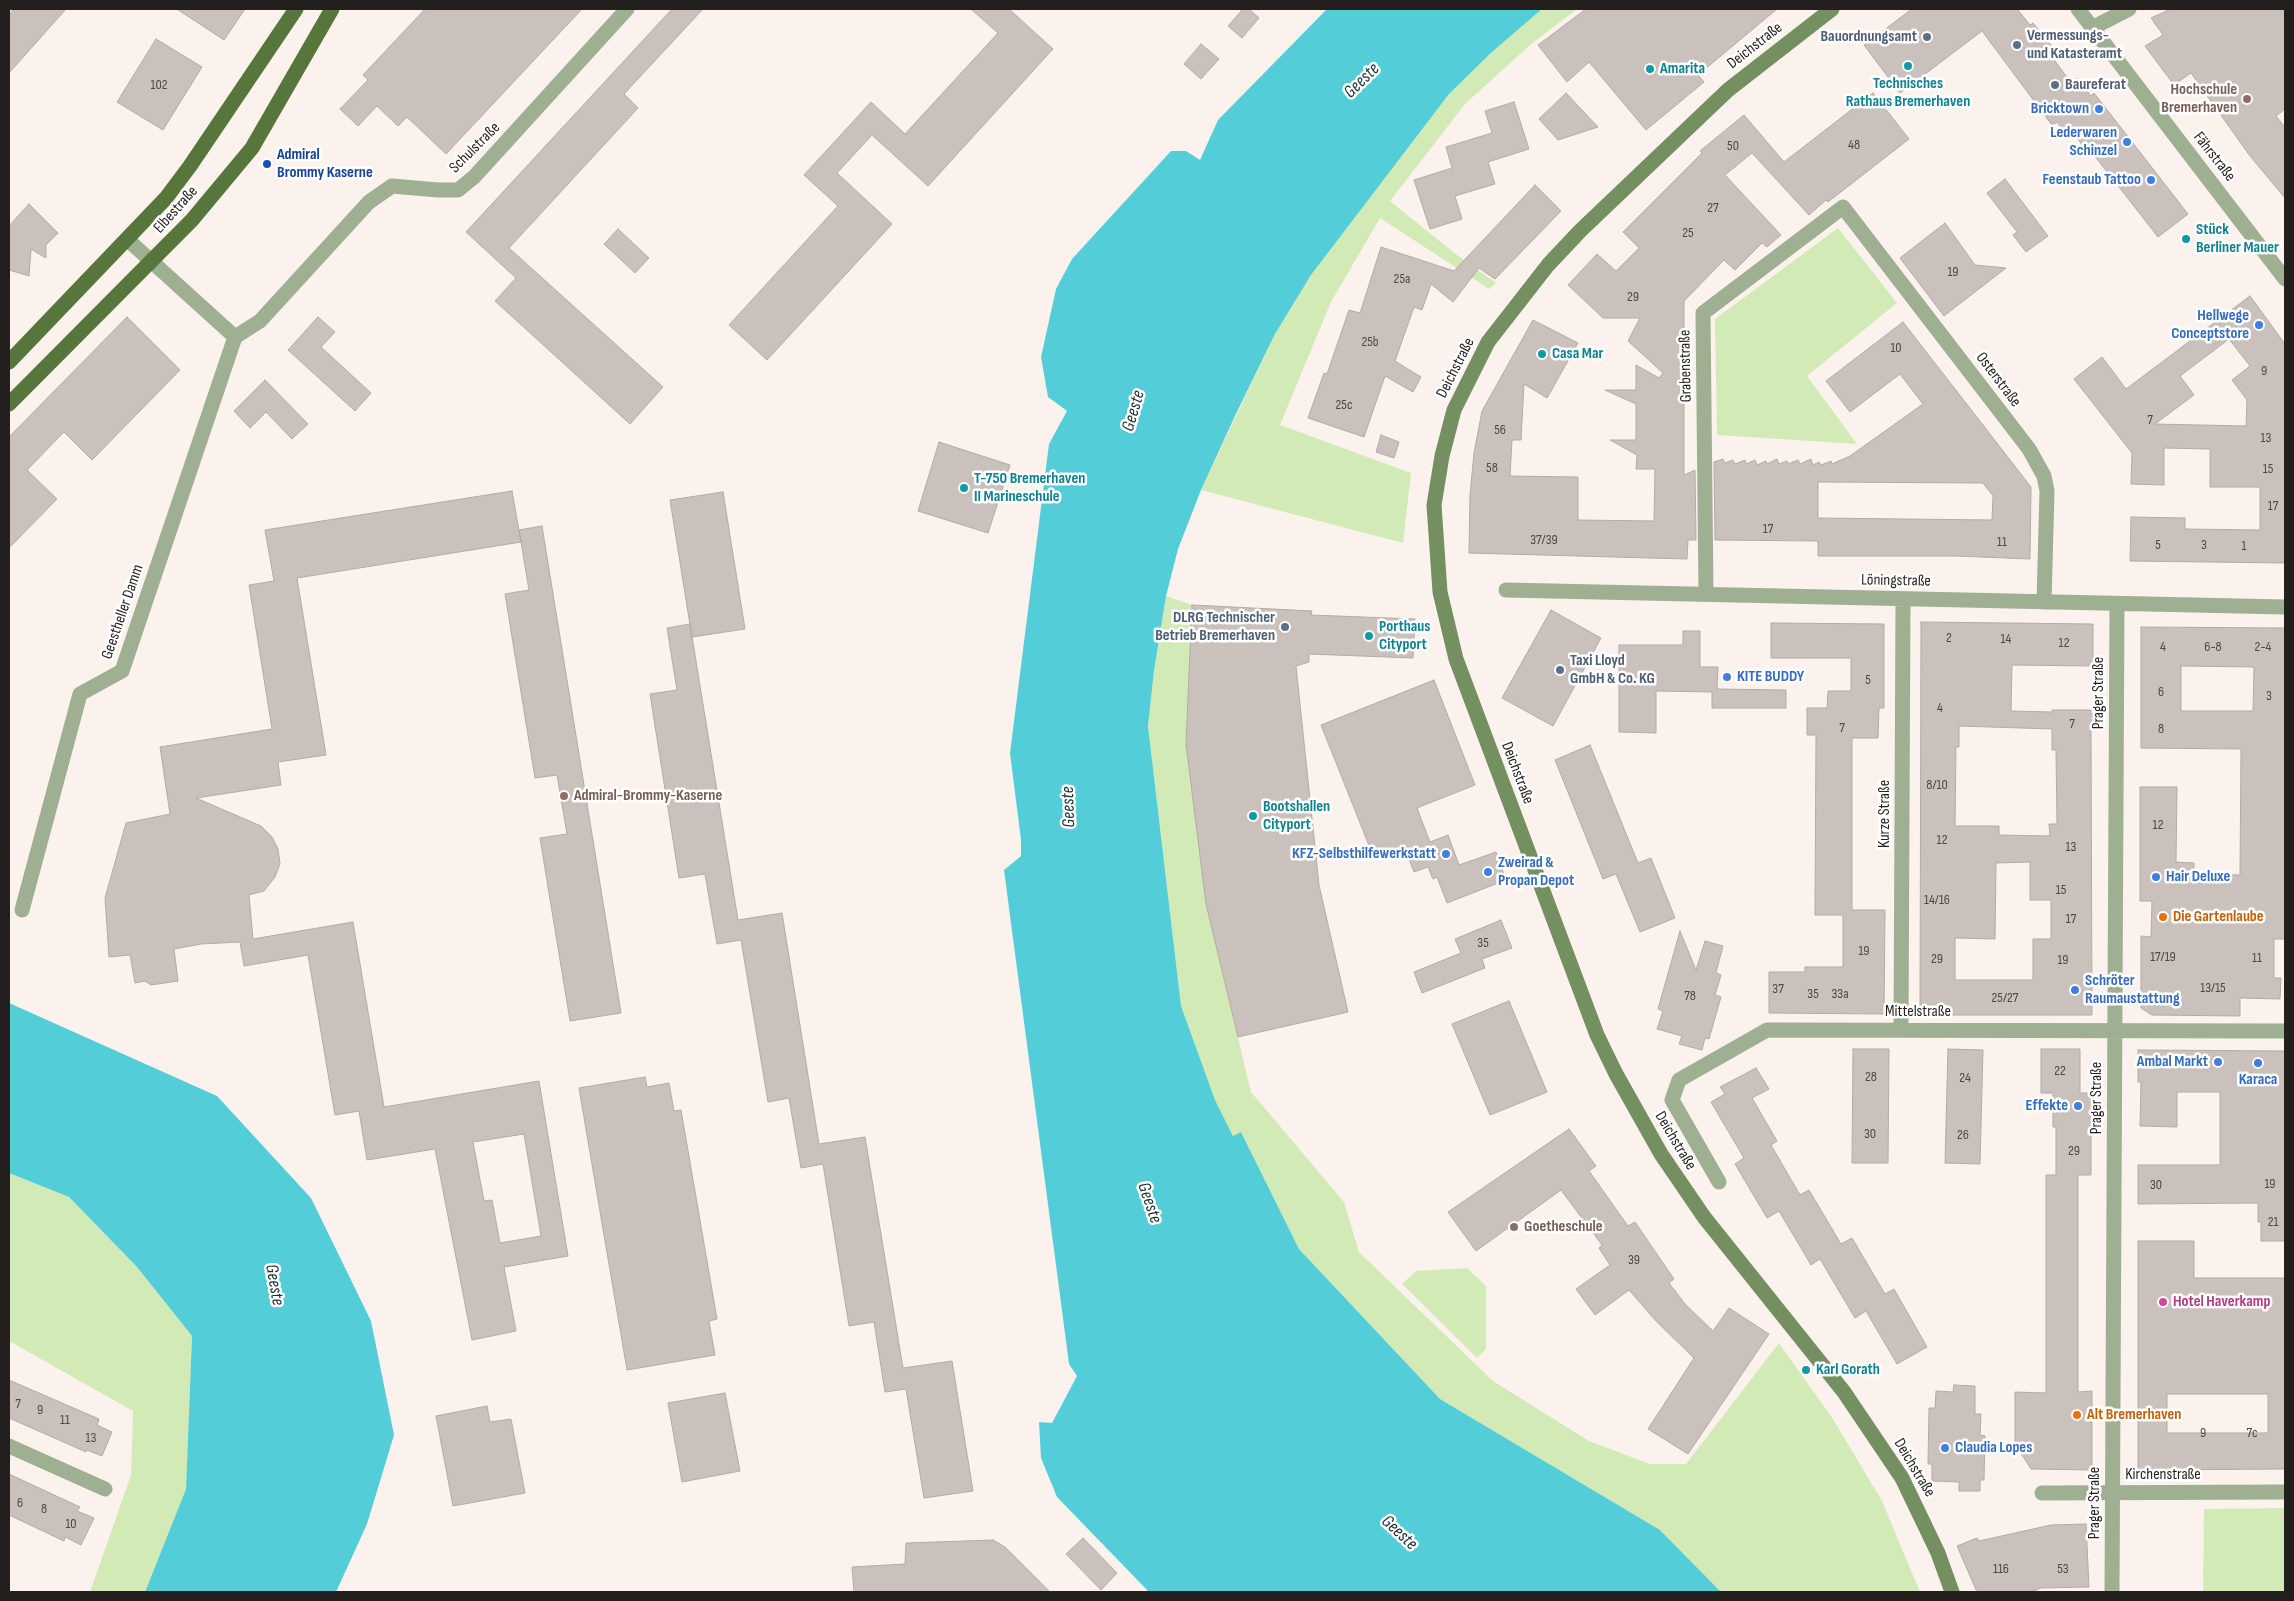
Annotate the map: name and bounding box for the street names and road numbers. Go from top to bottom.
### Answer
street label: Deichstraße [1724,18,1786,74]
street label: Schulstraße [446,119,504,177]
street label: Fährstraße [2189,128,2239,186]
street label: Elbestraße [150,182,202,238]
street label: Grabenstraße [1676,329,1696,403]
street label: Deichstraße [1433,335,1479,401]
street label: Osterstraße [1971,349,2025,411]
street label: Geestheller Damm [98,562,148,662]
street label: Löningstraße [1861,571,1931,591]
street label: Prager Straße [2089,657,2109,729]
street label: Deichstraße [1496,739,1538,807]
street label: Kurze Straße [1875,780,1895,848]
street label: Mittelstraße [1885,1002,1951,1022]
street label: Prager Straße [2087,1062,2107,1134]
street label: Deichstraße [1650,1108,1700,1174]
street label: Deichstraße [1889,1435,1939,1501]
street label: Kirchenstraße [2125,1465,2201,1485]
street label: Prager Straße [2085,1467,2105,1539]

